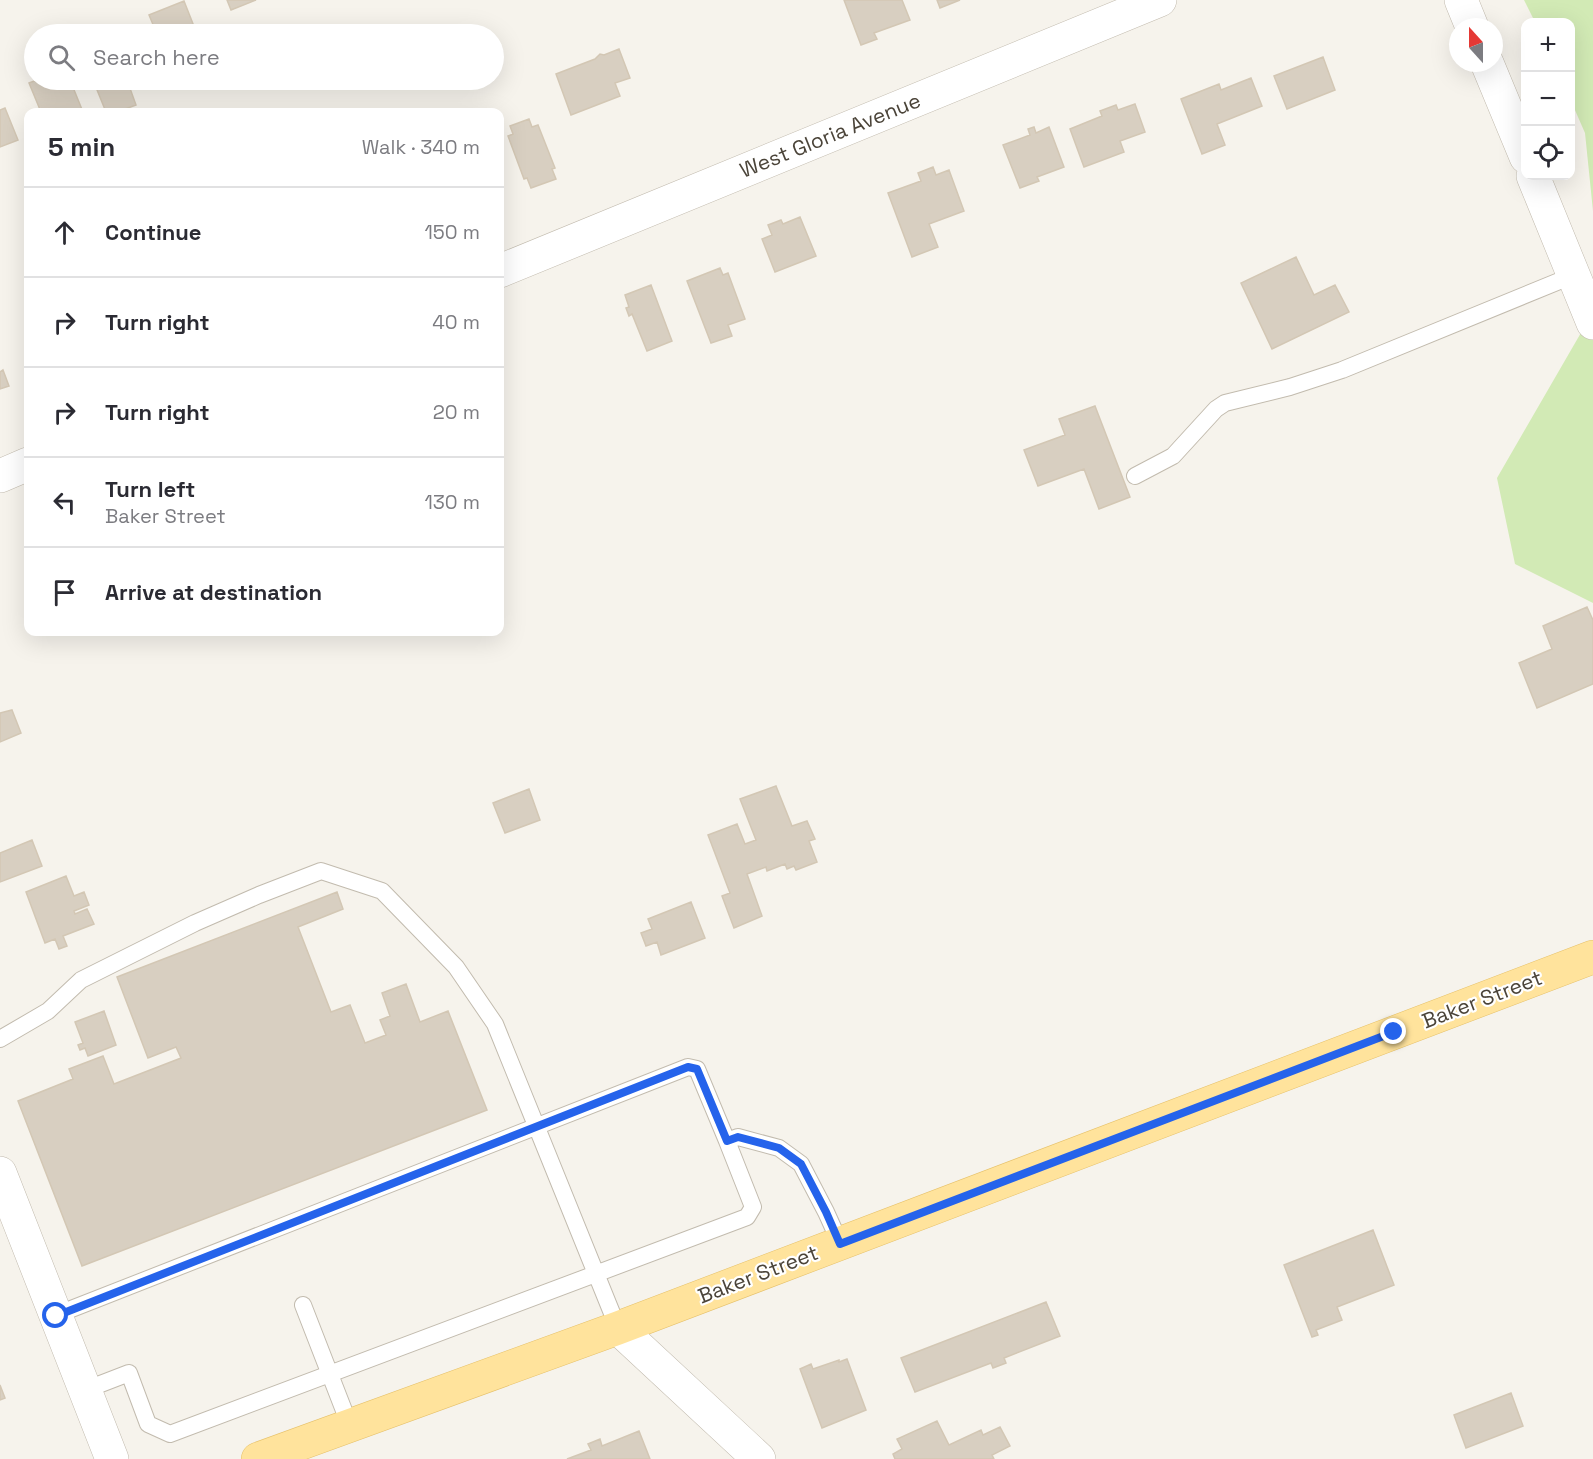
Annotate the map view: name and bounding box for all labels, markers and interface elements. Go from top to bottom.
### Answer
north arrow [1449,18,1503,72]
map controls [1521,18,1575,180]
button: + [1521,18,1575,72]
search box [24,24,504,90]
icon: search [45,41,78,74]
text: Search here [93,43,220,71]
button: − [1521,72,1575,126]
street label: West Gloria Avenue [736,86,924,184]
button: locate [1521,126,1575,180]
text: 5 min [48,130,115,164]
text: Walk · 340 m [362,134,480,160]
icon: ahead [48,216,81,249]
text: Continue [105,218,201,246]
text: 150 m [425,219,480,245]
icon: right [48,306,81,339]
text: Turn right [105,308,210,336]
text: 40 m [432,309,480,335]
icon: right [48,396,81,429]
text: Turn right [105,398,210,426]
text: 20 m [433,399,480,425]
text: Turn left [105,475,195,503]
icon: left [48,486,81,519]
text: 130 m [424,489,480,515]
text: Baker Street [105,503,226,529]
icon: arrive [48,576,81,609]
text: Arrive at destination [105,578,322,606]
street label: Baker Street [1418,964,1546,1034]
route end [1380,1018,1406,1044]
street label: Baker Street [694,1239,822,1309]
route start [42,1302,68,1328]

